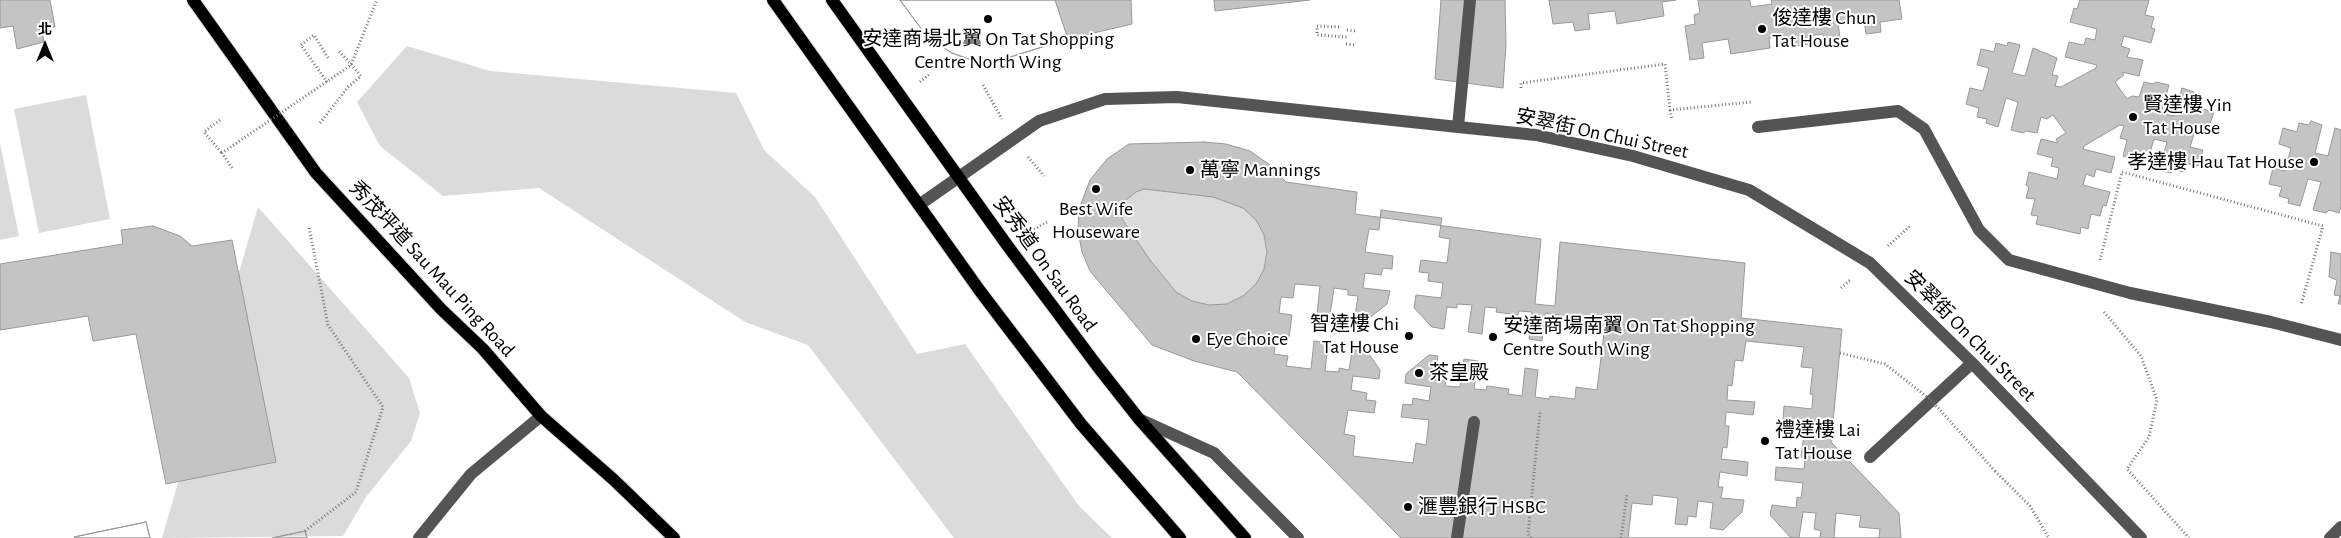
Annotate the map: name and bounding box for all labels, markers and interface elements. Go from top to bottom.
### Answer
place label: 俊達樓 Chun Tat House [1772,6,1876,53]
marker: 安達商場北翼 On Tat Shopping Centre North Wing [982,13,994,25]
north arrow [20,20,70,70]
text: 北 [38,23,52,37]
marker: 俊達樓 Chun Tat House [1756,23,1768,35]
place label: 安達商場北翼 On Tat Shopping Centre North Wing [862,27,1114,74]
place label: 賢達樓 Yin Tat House [2143,93,2232,140]
street label: 安翠街 On Chui Street [1514,104,1690,164]
marker: 賢達樓 Yin Tat House [2127,111,2139,123]
place label: 孝達樓 Hau Tat House [2127,150,2304,174]
marker: 孝達樓 Hau Tat House [2308,156,2320,168]
place label: 萬寧 Mannings [1200,158,1321,182]
marker: 萬寧 Mannings [1184,164,1196,176]
street label: 秀茂坪道 Sau Mau Ping Road [344,176,520,362]
marker: Best Wife Houseware [1090,183,1102,195]
street label: 安秀道 On Sau Road [988,192,1102,336]
place label: Best Wife Houseware [1052,197,1140,244]
street label: 安翠街 On Chui Street [1899,265,2041,407]
place label: 智達樓 Chi Tat House [1310,312,1399,359]
place label: 安達商場南翼 On Tat Shopping Centre South Wing [1503,314,1755,361]
place label: Eye Choice [1206,327,1288,351]
marker: 智達樓 Chi Tat House [1403,330,1415,342]
marker: 安達商場南翼 On Tat Shopping Centre South Wing [1487,331,1499,343]
marker: Eye Choice [1190,333,1202,345]
place label: 茶皇殿 [1429,361,1489,385]
marker: 茶皇殿 [1413,367,1425,379]
place label: 禮達樓 Lai Tat House [1775,418,1861,465]
marker: 禮達樓 Lai Tat House [1759,435,1771,447]
place label: 滙豐銀行 HSBC [1418,495,1546,519]
marker: 滙豐銀行 HSBC [1402,501,1414,513]

